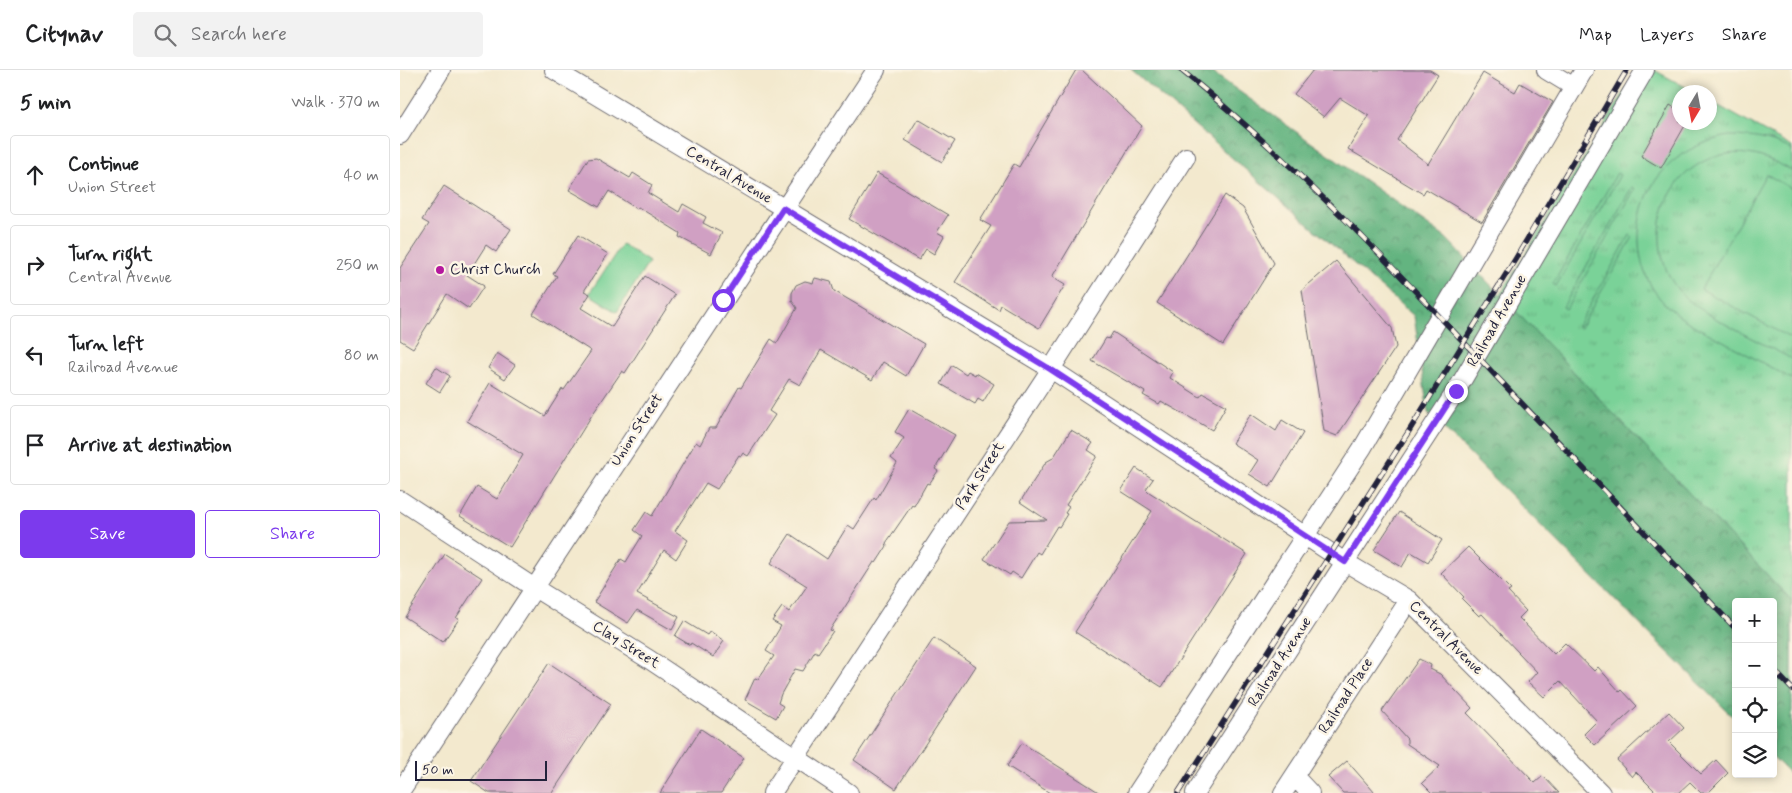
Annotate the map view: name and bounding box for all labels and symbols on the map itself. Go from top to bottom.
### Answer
north arrow [1672,85,1717,130]
street label: Central Avenue [682,141,776,209]
place label: Christ Church [450,260,541,280]
marker: Christ Church [434,264,446,276]
street label: Railroad Avenue [1462,271,1532,371]
route start [712,289,735,312]
route end [1445,380,1468,403]
street label: Union Street [606,390,668,470]
street label: Park Street [951,438,1009,514]
street label: Central Avenue [1404,596,1488,680]
street label: Railroad Avenue [1243,613,1317,711]
street label: Clay Street [588,616,664,674]
street label: Railroad Place [1314,654,1378,738]
scale bar [415,758,548,781]

